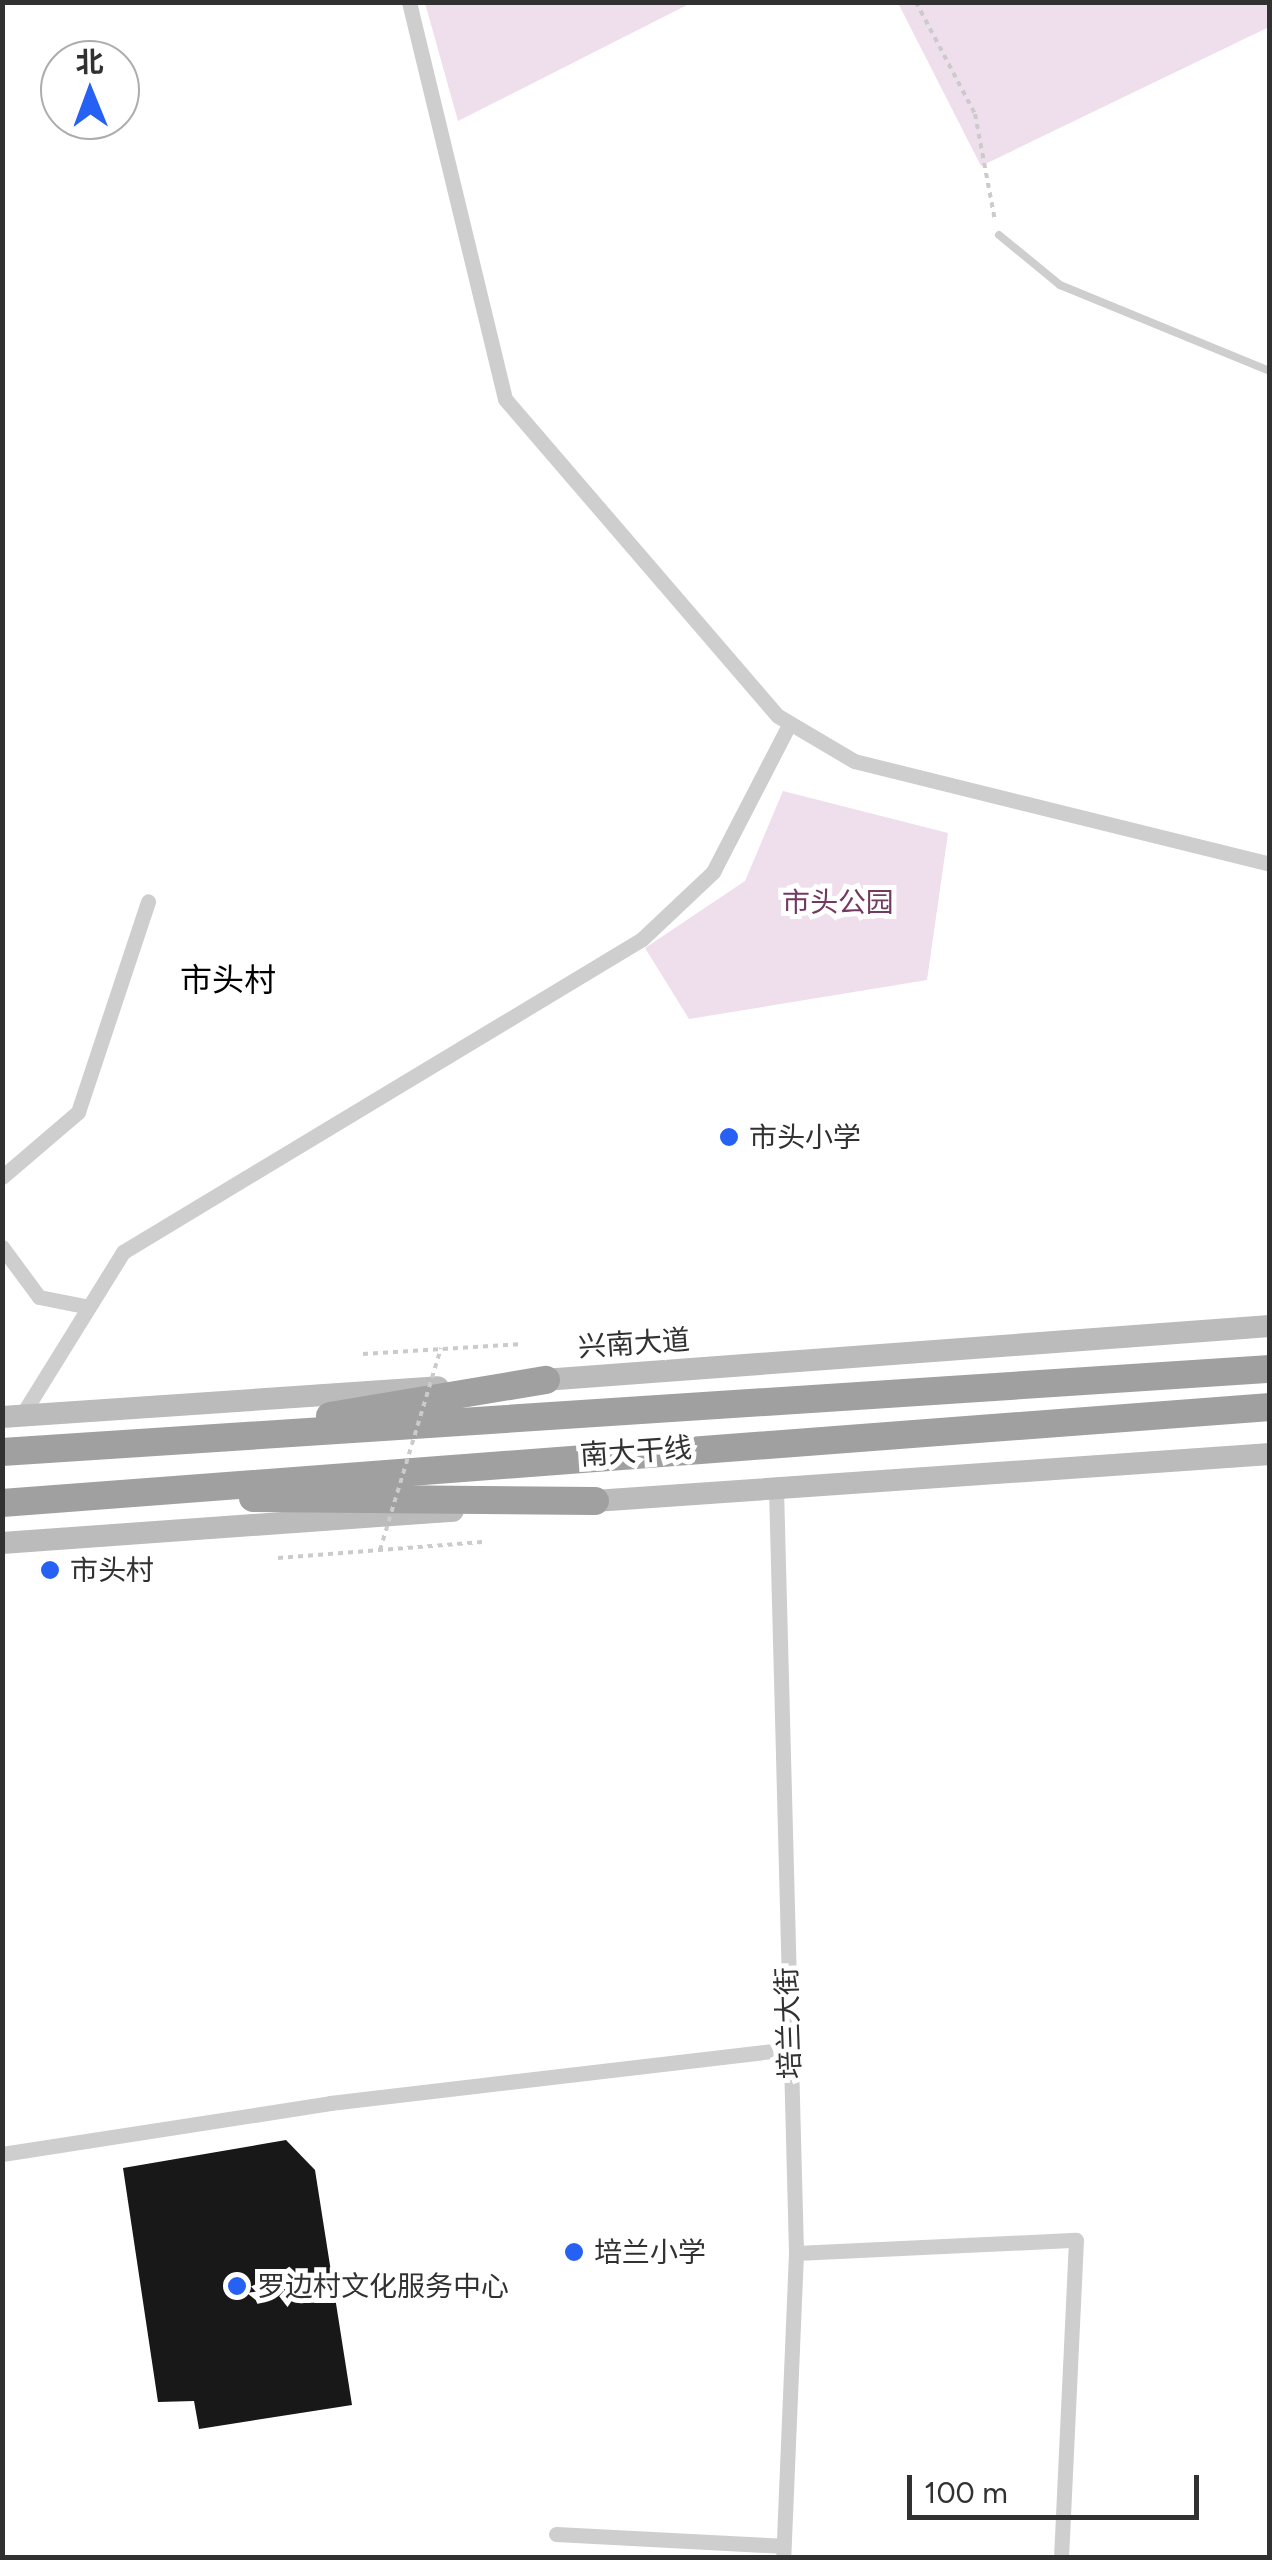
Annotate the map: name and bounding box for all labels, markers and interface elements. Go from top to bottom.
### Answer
north arrow [40,40,140,140]
text: 北 [75,45,104,79]
park label: 市头公园 [782,885,894,919]
district label: 市头村 [180,961,276,999]
place label: 市头小学 [749,1120,861,1154]
marker: 市头小学 [718,1126,740,1148]
street label: 兴南大道 [577,1322,691,1364]
street label: 南大干线 [579,1430,693,1472]
place label: 市头村 [70,1553,154,1587]
marker: 市头村 [39,1559,61,1581]
street label: 培兰大街 [769,1966,807,2080]
place label: 培兰小学 [594,2235,706,2269]
marker: 培兰小学 [563,2241,585,2263]
place label: 罗边村文化服务中心 [257,2269,509,2303]
marker: 罗边村文化服务中心 [226,2275,248,2297]
scale bar [912,2455,1204,2517]
text: 100 m [924,2474,1008,2511]

